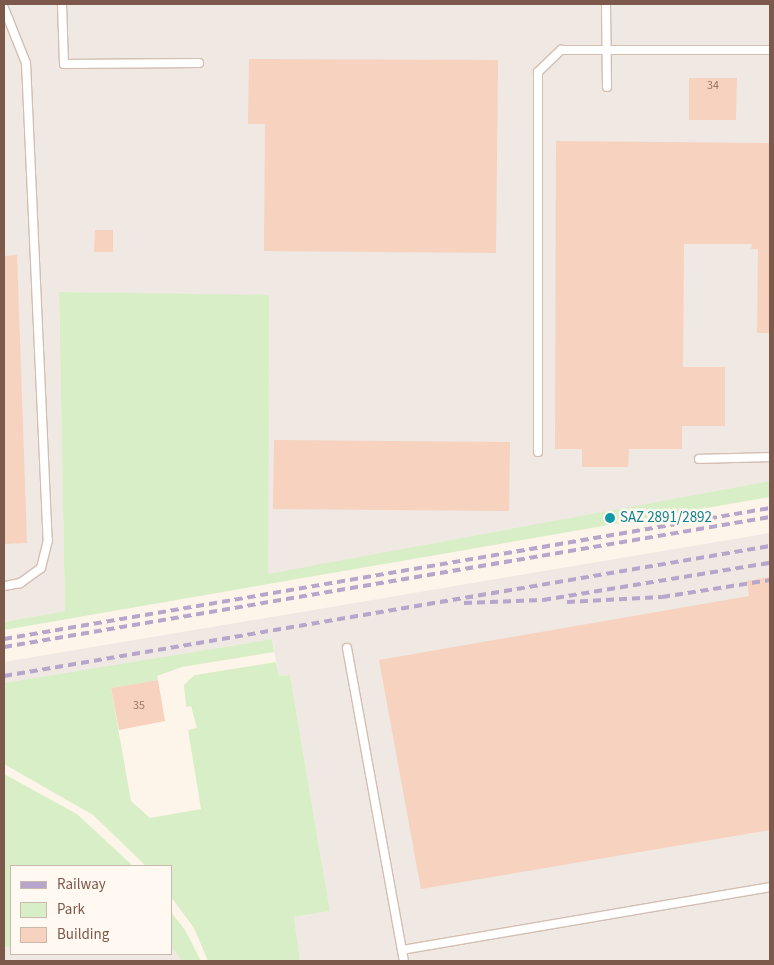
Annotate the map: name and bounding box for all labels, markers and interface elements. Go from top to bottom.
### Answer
house number: 34 [707,79,719,93]
place label: SAZ 2891/2892 [620,509,712,527]
marker: SAZ 2891/2892 [604,512,616,524]
house number: 35 [133,699,145,713]
legend [10,865,172,955]
text: Railway [57,874,106,895]
text: Park [57,899,85,920]
text: Building [57,924,109,945]

